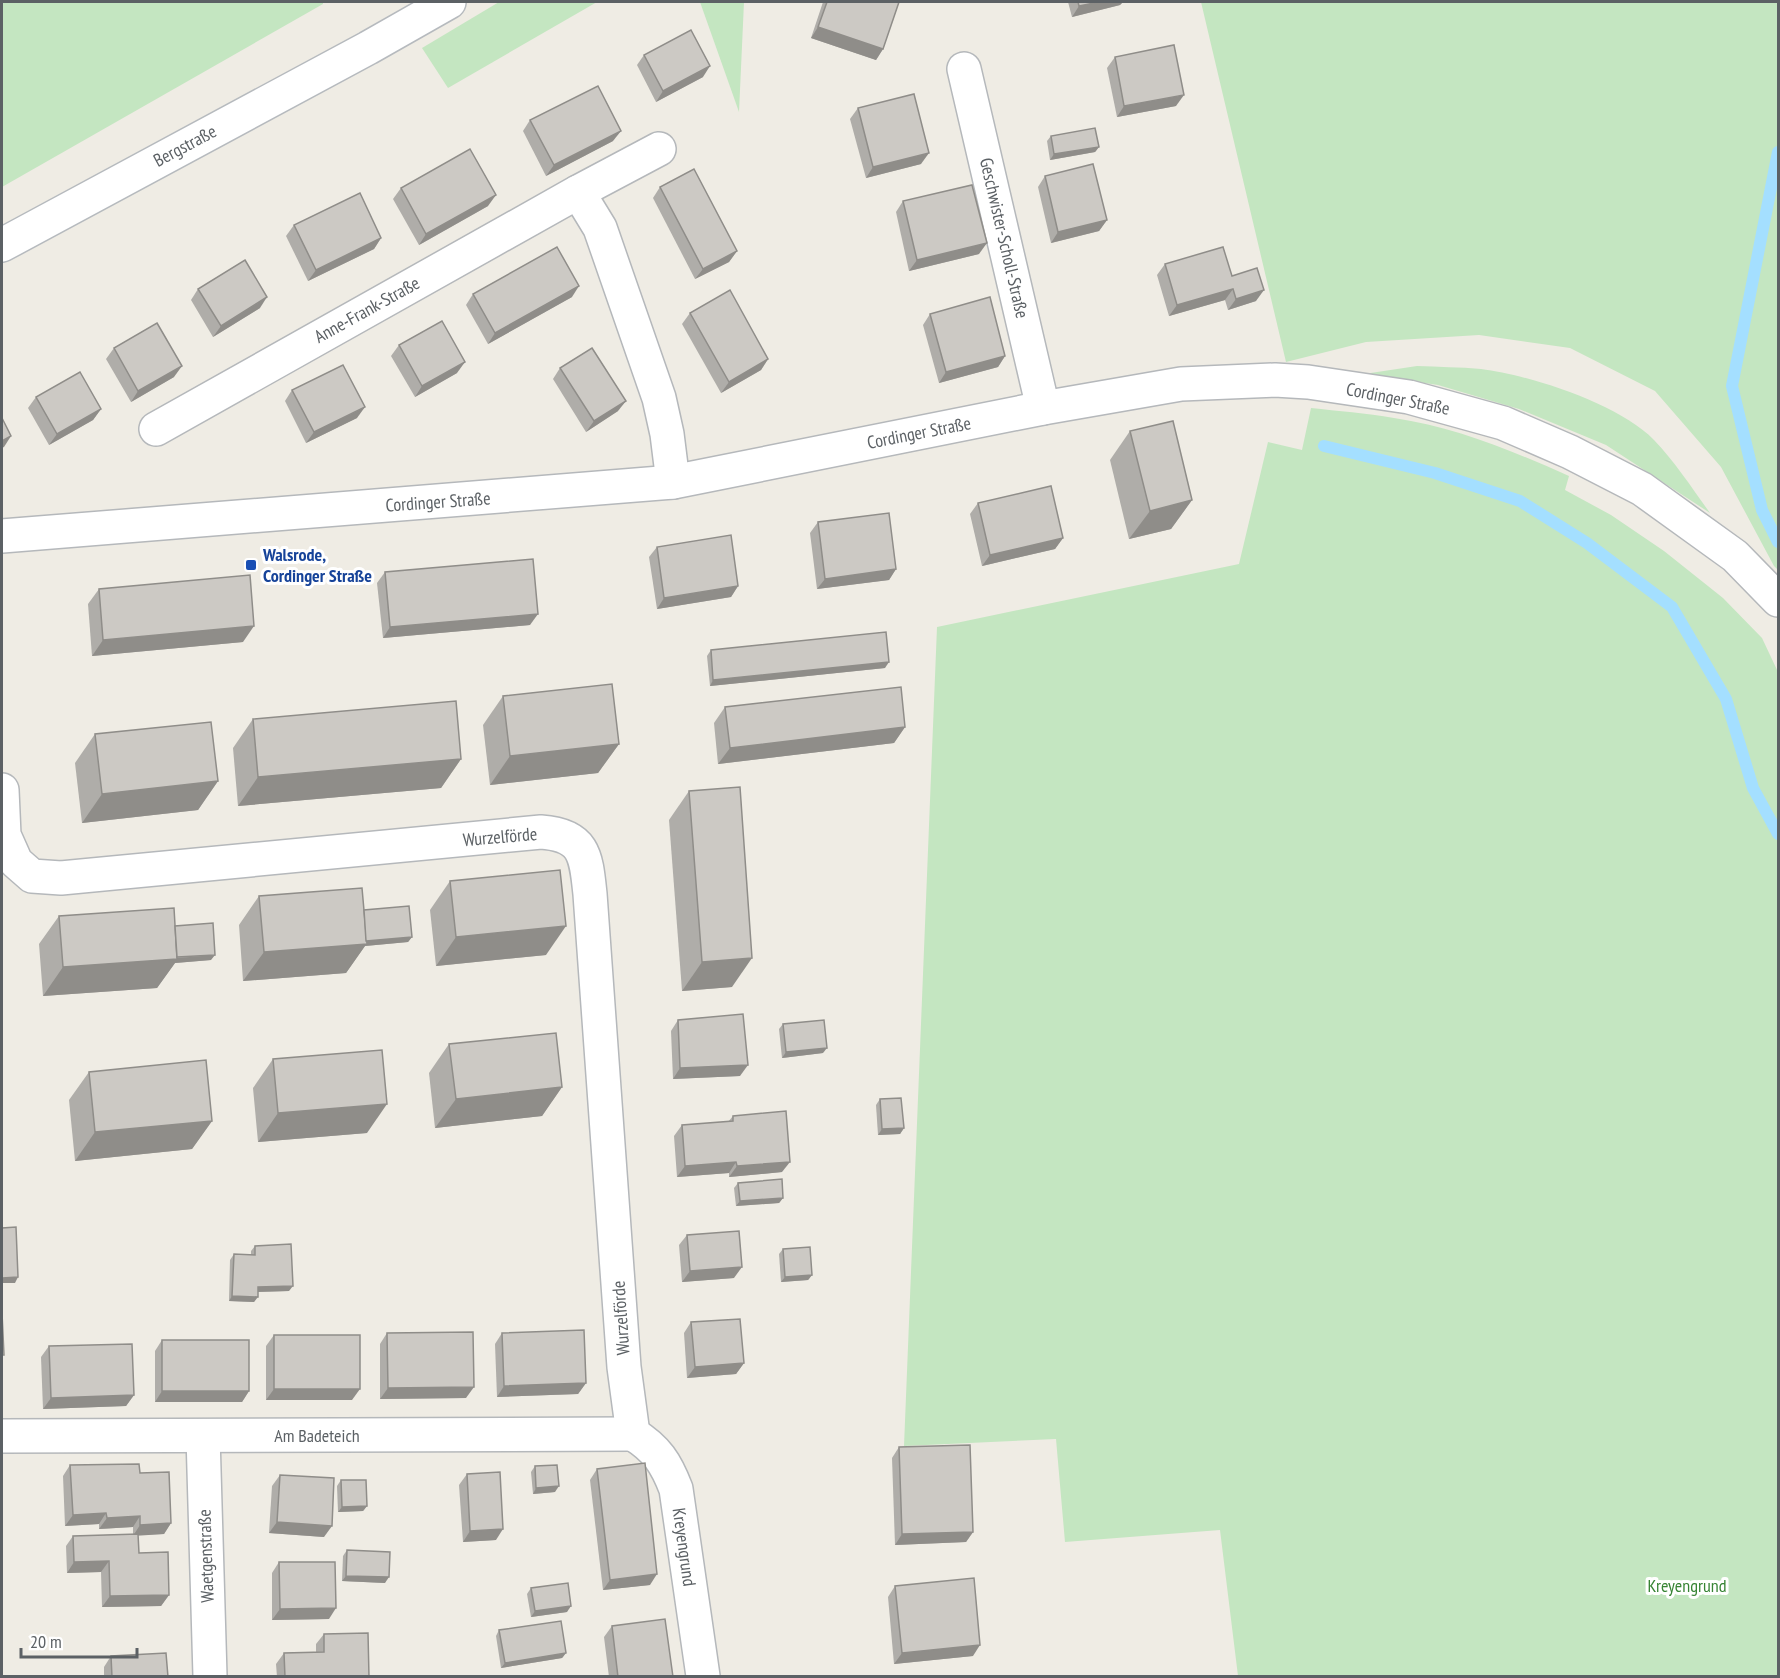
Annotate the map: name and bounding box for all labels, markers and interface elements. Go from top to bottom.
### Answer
street label: Bergstraße [149,119,220,172]
street label: Geschwister-Scholl-Straße [975,155,1034,320]
street label: Anne-Frank-Straße [310,271,424,348]
street label: Cordinger Straße [1344,377,1452,420]
street label: Cordinger Straße [865,411,973,454]
street label: Cordinger Straße [385,486,491,517]
place label: Walsrode, Cordinger Straße [262,543,372,587]
marker: Walsrode, Cordinger Straße [244,558,258,572]
street label: Wurzelförde [462,822,538,851]
street label: Wurzelförde [606,1280,635,1356]
street label: Am Badeteich [274,1424,360,1447]
street label: Kreyengrund [668,1506,701,1588]
street label: Waetgenstraße [192,1509,219,1603]
park label: Kreyengrund [1648,1574,1726,1597]
scale bar [21,1621,136,1659]
text: 20 m [30,1630,62,1653]

